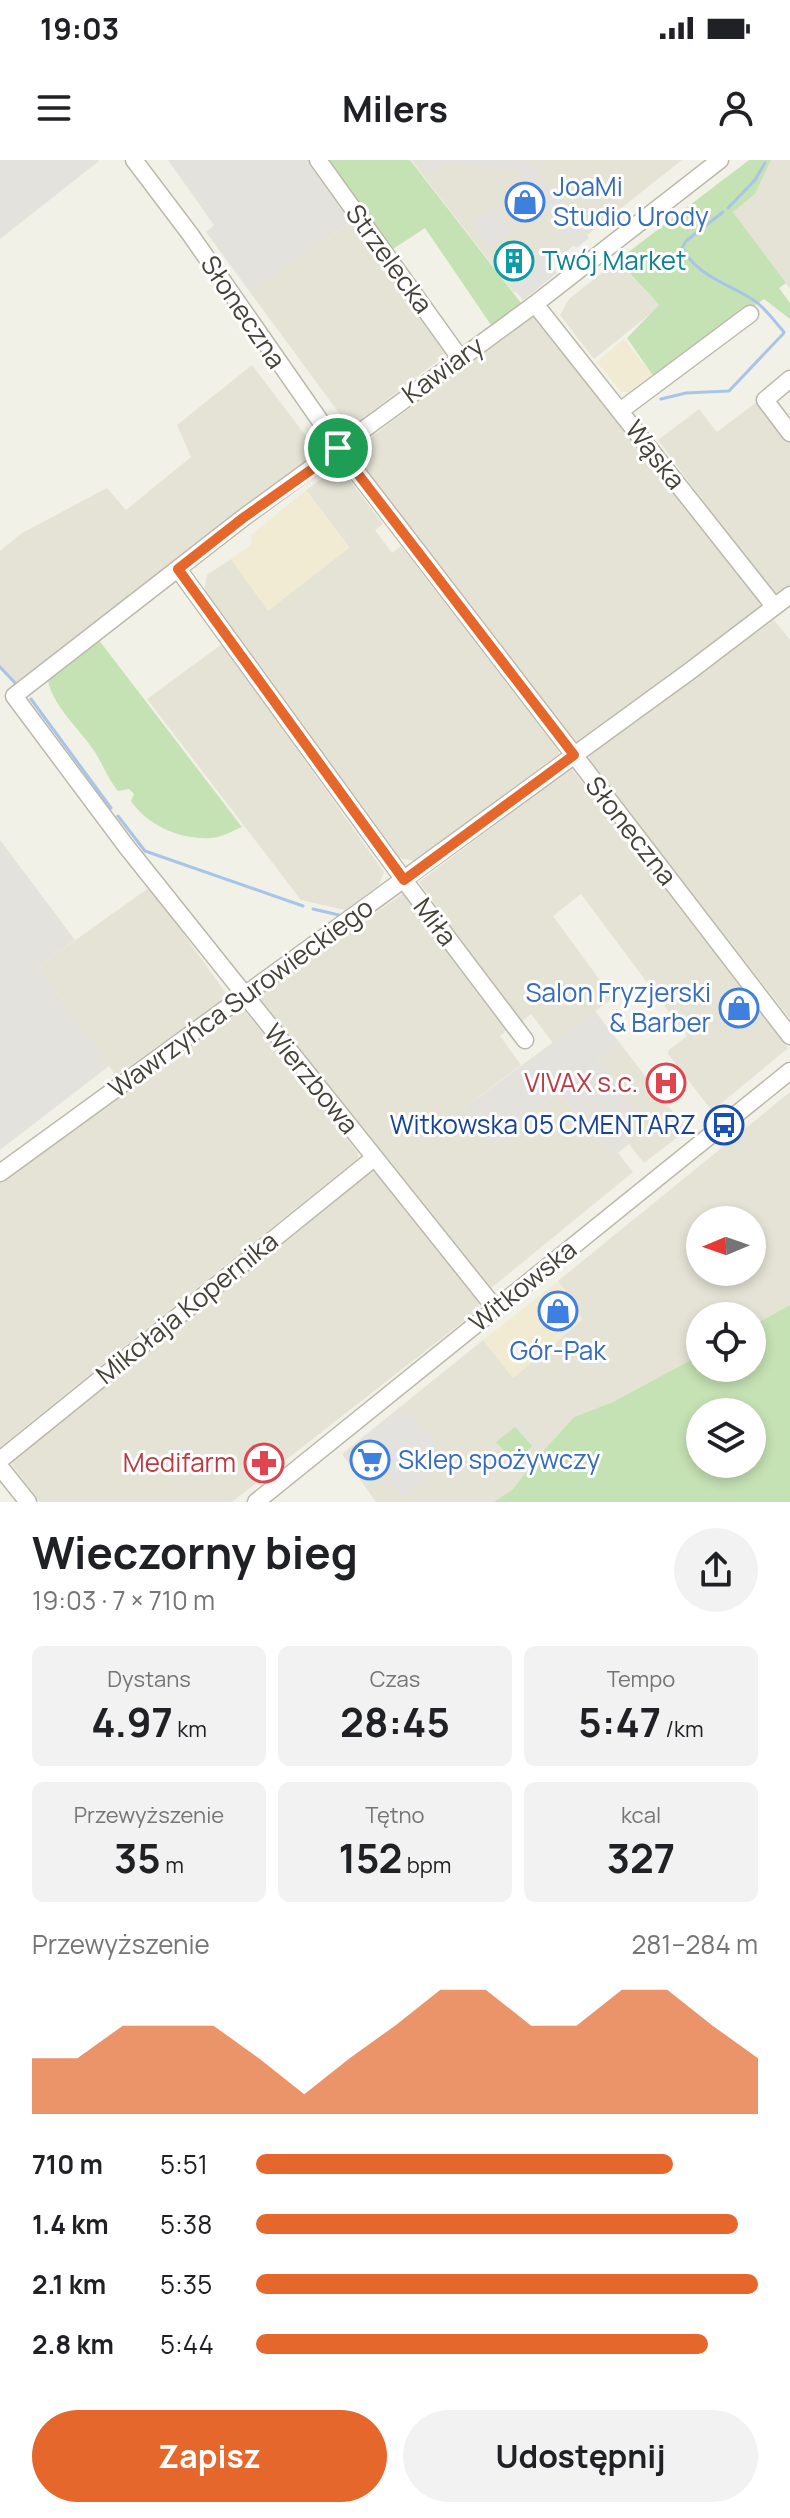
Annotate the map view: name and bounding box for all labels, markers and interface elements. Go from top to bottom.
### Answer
text: 19:03 [40,8,119,49]
text: Milers [342,84,448,133]
icon: menu [32,86,76,130]
icon: person [714,86,758,130]
place label: JoaMi Studio Urody [553,168,709,234]
shop icon: JoaMi Studio Urody [504,181,546,223]
street label: Strzelecka [338,197,442,320]
building icon: Twój Market [493,240,535,282]
place label: Twój Market [542,242,686,278]
street label: Słoneczna [193,248,295,375]
street label: Kawiary [394,327,491,411]
street label: Wąska [617,412,694,496]
pin [304,414,372,482]
icon: arrive [316,426,360,470]
street label: Słoneczna [578,768,686,892]
street label: Wawrzyńca Surowieckiego [101,889,380,1105]
street label: Miła [406,890,466,953]
place label: Salon Fryzjerski & Barber [525,974,711,1040]
shop icon: Salon Fryzjerski & Barber [718,987,760,1029]
street label: Wierzbowa [256,1016,367,1141]
hospital icon: VIVAX s.c. [645,1062,687,1104]
place label: VIVAX s.c. [524,1064,638,1100]
bus stop icon: Witkowska 05 CMENTARZ [703,1104,745,1146]
place label: Witkowska 05 CMENTARZ [390,1106,696,1142]
north arrow [686,1206,766,1286]
map controls [686,1206,766,1478]
street label: Mikołaja Kopernika [88,1223,285,1392]
street label: Witkowska [461,1231,584,1340]
shop icon: Gór-Pak [537,1290,579,1332]
button: locate [686,1302,766,1382]
place label: Gór-Pak [510,1332,607,1368]
button: layers [686,1398,766,1478]
supermarket icon: Sklep spożywczy [349,1439,391,1481]
place label: Sklep spożywczy [398,1441,601,1477]
pharmacy icon: Medifarm [243,1442,285,1484]
place label: Medifarm [123,1444,236,1480]
text: Wieczorny bieg [32,1522,358,1582]
button: share [674,1528,758,1612]
text: 19:03 · 7 × 710 m [32,1582,215,1618]
text: Dystans [107,1664,191,1694]
text: Czas [370,1664,420,1694]
text: Tempo [607,1664,675,1694]
text: 4.97 [91,1694,173,1749]
text: 28:45 [340,1694,450,1749]
text: 5:47 [578,1694,661,1749]
text: km [173,1714,207,1744]
text: /km [661,1714,704,1744]
text: Przewyższenie [74,1800,224,1830]
text: Tętno [365,1800,425,1830]
text: kcal [621,1800,661,1830]
text: 35 [114,1830,161,1885]
text: 152 [339,1830,402,1885]
text: 327 [607,1830,675,1885]
text: m [161,1850,184,1880]
text: bpm [402,1850,451,1880]
text: Przewyższenie [32,1926,210,1962]
text: 281–284 m [631,1926,758,1962]
text: 710 m [32,2146,103,2182]
text: 5:51 [160,2146,208,2182]
text: 1.4 km [32,2206,109,2242]
text: 5:38 [160,2206,212,2242]
text: 2.1 km [32,2266,106,2302]
text: 5:35 [160,2266,212,2302]
text: 2.8 km [32,2326,114,2362]
text: 5:44 [160,2326,214,2362]
button: Zapisz [32,2410,387,2502]
button: Udostępnij [403,2410,758,2502]

